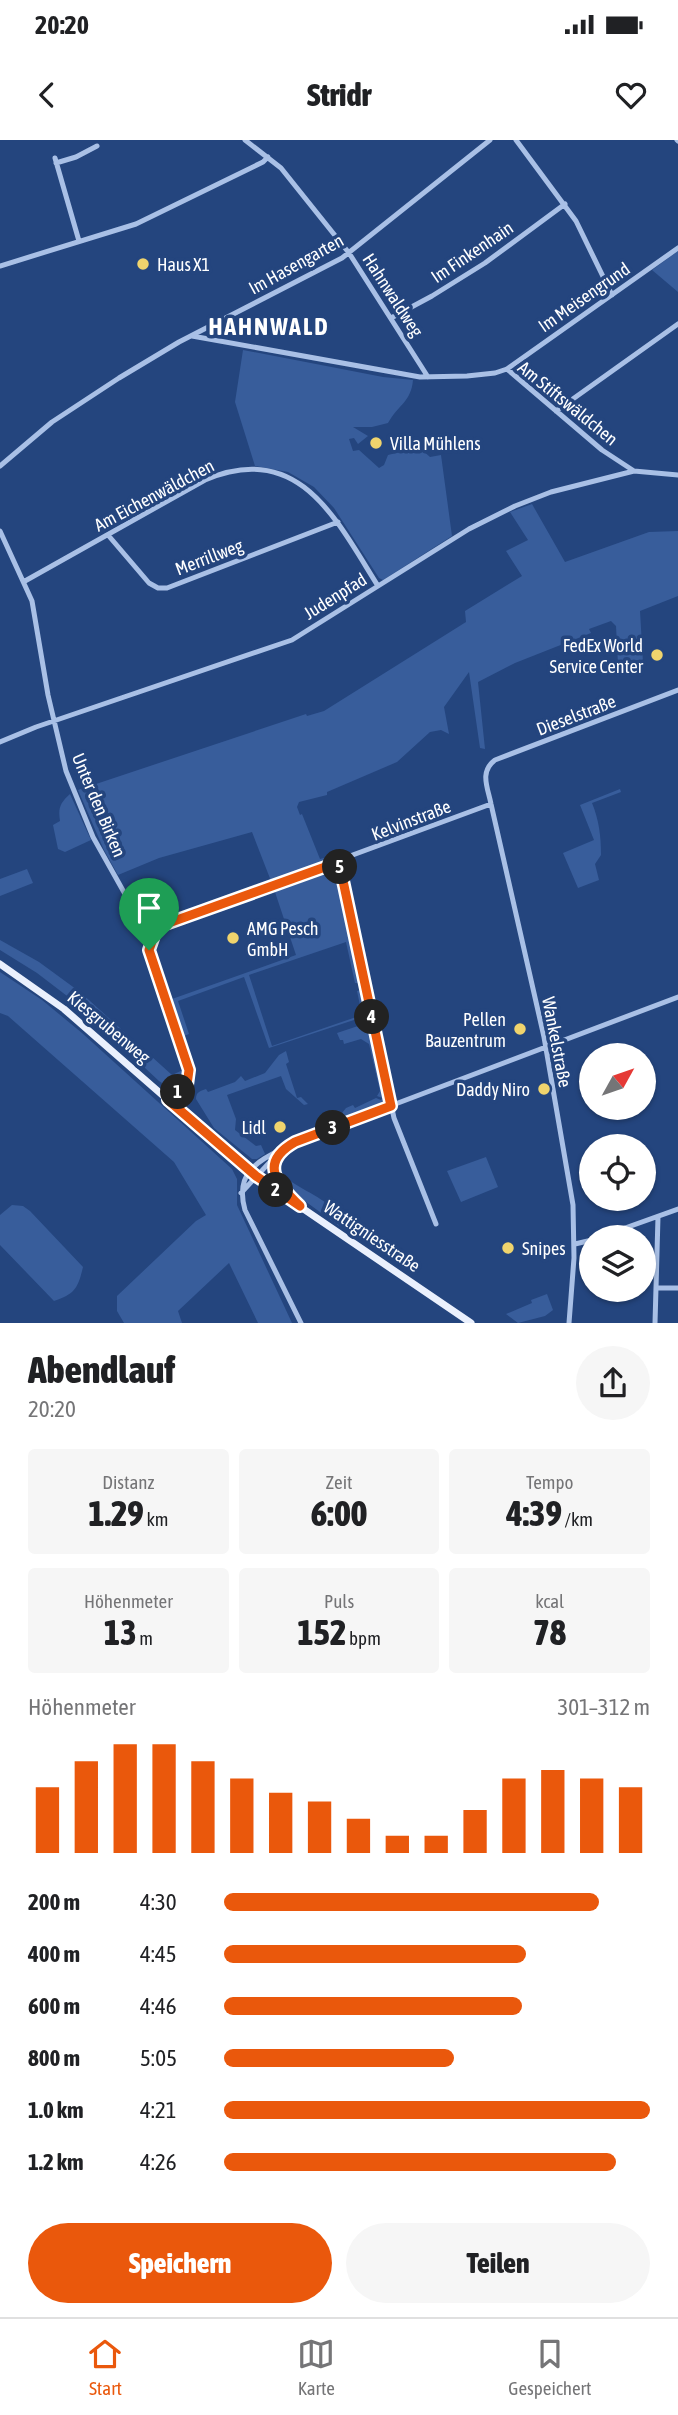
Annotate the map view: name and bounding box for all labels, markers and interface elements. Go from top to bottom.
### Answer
text: 20:20 [35,10,89,40]
icon: back [28,76,66,114]
text: Stridr [307,76,371,113]
icon: heart [612,76,650,114]
street label: Im Finkenhain [427,217,517,287]
street label: Im Hasengarten [245,229,347,299]
street label: Hahnwaldweg [358,250,428,341]
place label: Haus X1 [157,254,210,275]
marker: Haus X1 [135,256,151,272]
street label: Im Meisengrund [534,258,634,336]
district label: HAHNWALD [208,313,330,340]
street label: Am Stiftswäldchen [514,356,622,450]
place label: Villa Mühlens [390,433,481,454]
marker: Villa Mühlens [368,435,384,451]
street label: Am Eichenwäldchen [90,455,218,535]
street label: Merrillweg [172,534,246,579]
street label: Judenpfad [300,568,370,624]
place label: FedEx World Service Center [550,635,644,677]
marker: FedEx World Service Center [649,647,665,663]
street label: Dieselstraße [533,690,619,740]
street label: Unter den Birken [68,750,130,860]
street label: Kelvinstraße [368,795,454,845]
pin: 5 [322,850,358,884]
text: 5 [335,855,344,877]
pin [119,878,179,950]
icon: arrive [130,889,168,927]
place label: AMG Pesch GmbH [247,918,318,960]
marker: AMG Pesch GmbH [225,930,241,946]
street label: Kiesgrubenweg [64,986,155,1068]
street label: Wankelstraße [538,995,576,1089]
pin: 4 [354,1000,390,1034]
text: 4 [367,1005,376,1027]
place label: Pellen Bauzentrum [425,1009,506,1051]
marker: Pellen Bauzentrum [512,1021,528,1037]
north arrow [579,1043,656,1120]
map controls [579,1043,656,1302]
pin: 1 [160,1074,196,1110]
place label: Daddy Niro [456,1079,530,1100]
text: 1 [173,1080,182,1102]
marker: Daddy Niro [536,1081,552,1097]
pin: 3 [316,1110,350,1146]
text: 3 [328,1116,337,1138]
place label: Lidl [242,1117,266,1138]
marker: Lidl [272,1119,288,1135]
button: locate [579,1134,656,1211]
pin: 2 [258,1172,294,1208]
text: 2 [271,1178,280,1200]
street label: Wattigniesstraße [320,1196,424,1276]
button: layers [579,1225,656,1302]
place label: Snipes [522,1238,566,1259]
marker: Snipes [500,1240,516,1256]
button: share [576,1346,650,1420]
text: Abendlauf [28,1348,175,1391]
text: 20:20 [28,1396,76,1422]
text: Distanz [102,1471,154,1493]
text: Zeit [325,1471,353,1493]
text: Tempo [526,1471,573,1493]
text: 1.29 [88,1493,144,1533]
text: 6:00 [311,1493,367,1533]
text: 4:39 [506,1493,562,1533]
text: km [144,1508,168,1530]
text: /km [562,1508,593,1530]
text: Höhenmeter [84,1590,173,1612]
text: Puls [324,1590,354,1612]
text: kcal [535,1590,564,1612]
text: 13 [104,1612,137,1652]
text: 152 [297,1612,347,1652]
text: 78 [533,1612,566,1652]
text: m [137,1627,153,1649]
text: bpm [347,1627,381,1649]
text: Höhenmeter [28,1694,136,1720]
text: 301–312 m [557,1694,650,1720]
text: 200 m [28,1889,80,1915]
text: 4:30 [140,1889,177,1915]
text: 400 m [28,1941,80,1967]
text: 4:45 [140,1941,177,1967]
text: 600 m [28,1993,80,2019]
text: 4:46 [140,1993,177,2019]
text: 800 m [28,2045,80,2071]
text: 5:05 [140,2045,177,2071]
text: 1.0 km [28,2097,84,2123]
text: 4:21 [140,2097,177,2123]
text: 1.2 km [28,2149,84,2175]
text: 4:26 [140,2149,177,2175]
button: Speichern [28,2223,332,2303]
button: Teilen [346,2223,650,2303]
tab: Start [86,2335,124,2399]
tab: Karte [297,2335,335,2399]
tab: Gespeichert [508,2335,592,2399]

